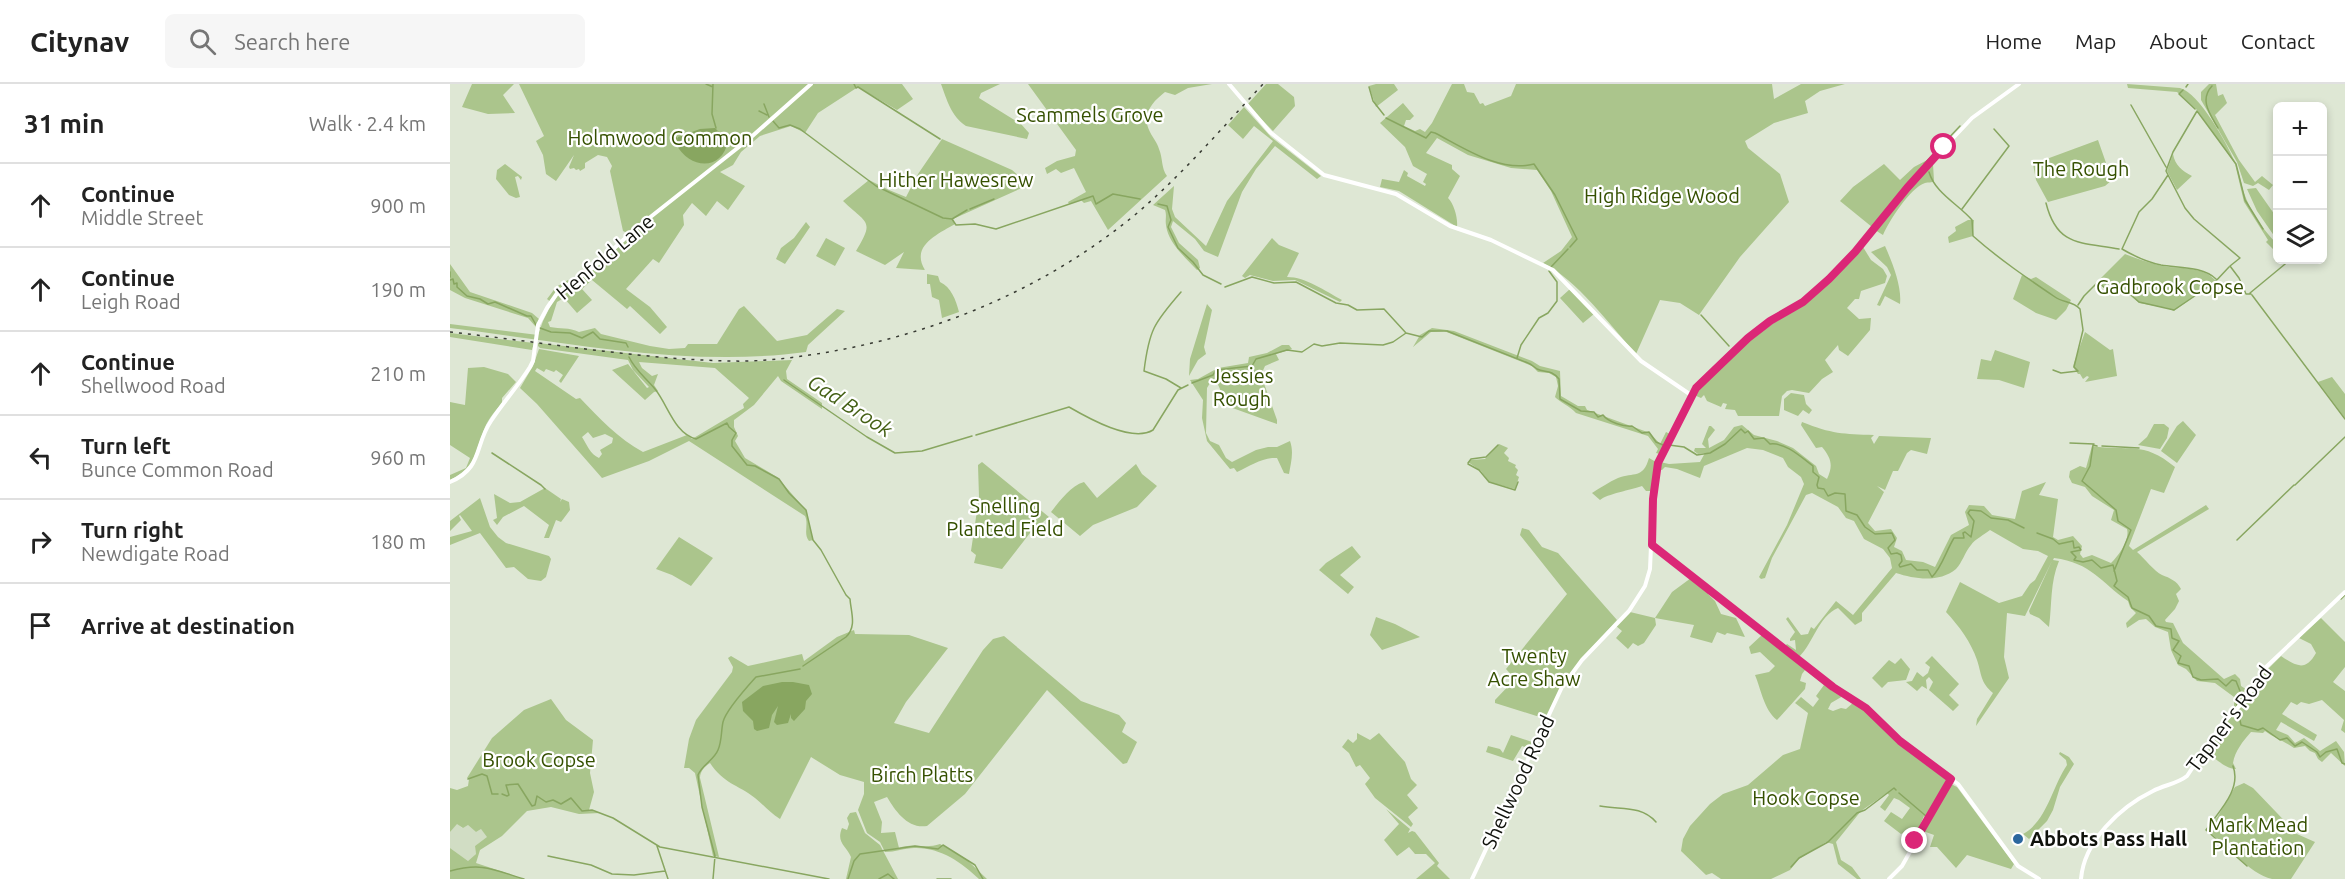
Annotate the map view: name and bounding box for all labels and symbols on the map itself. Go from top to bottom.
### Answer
park label: Scammels Grove [1016,103,1164,126]
park label: Holmwood Common [568,126,752,149]
route start [1930,133,1956,159]
park label: The Rough [2033,157,2129,180]
park label: Hither Hawesrew [879,168,1034,191]
park label: High Ridge Wood [1584,184,1740,207]
street label: Henfold Lane [551,209,658,304]
park label: Gadbrook Copse [2096,275,2244,298]
park label: Jessies Rough [1211,364,1273,410]
water label: Gad Brook [804,369,898,442]
park label: Snelling Planted Field [946,494,1064,540]
park label: Twenty Acre Shaw [1487,644,1581,690]
street label: Tapner's Road [2181,661,2276,776]
street label: Shellwood Road [1477,711,1559,852]
park label: Brook Copse [482,748,596,771]
park label: Birch Platts [871,763,973,786]
park label: Hook Copse [1752,786,1860,809]
park label: Mark Mead Plantation [2208,813,2308,859]
route end [1901,827,1927,853]
place label: Abbots Pass Hall [2030,827,2187,850]
marker: Abbots Pass Hall [2011,832,2025,846]

